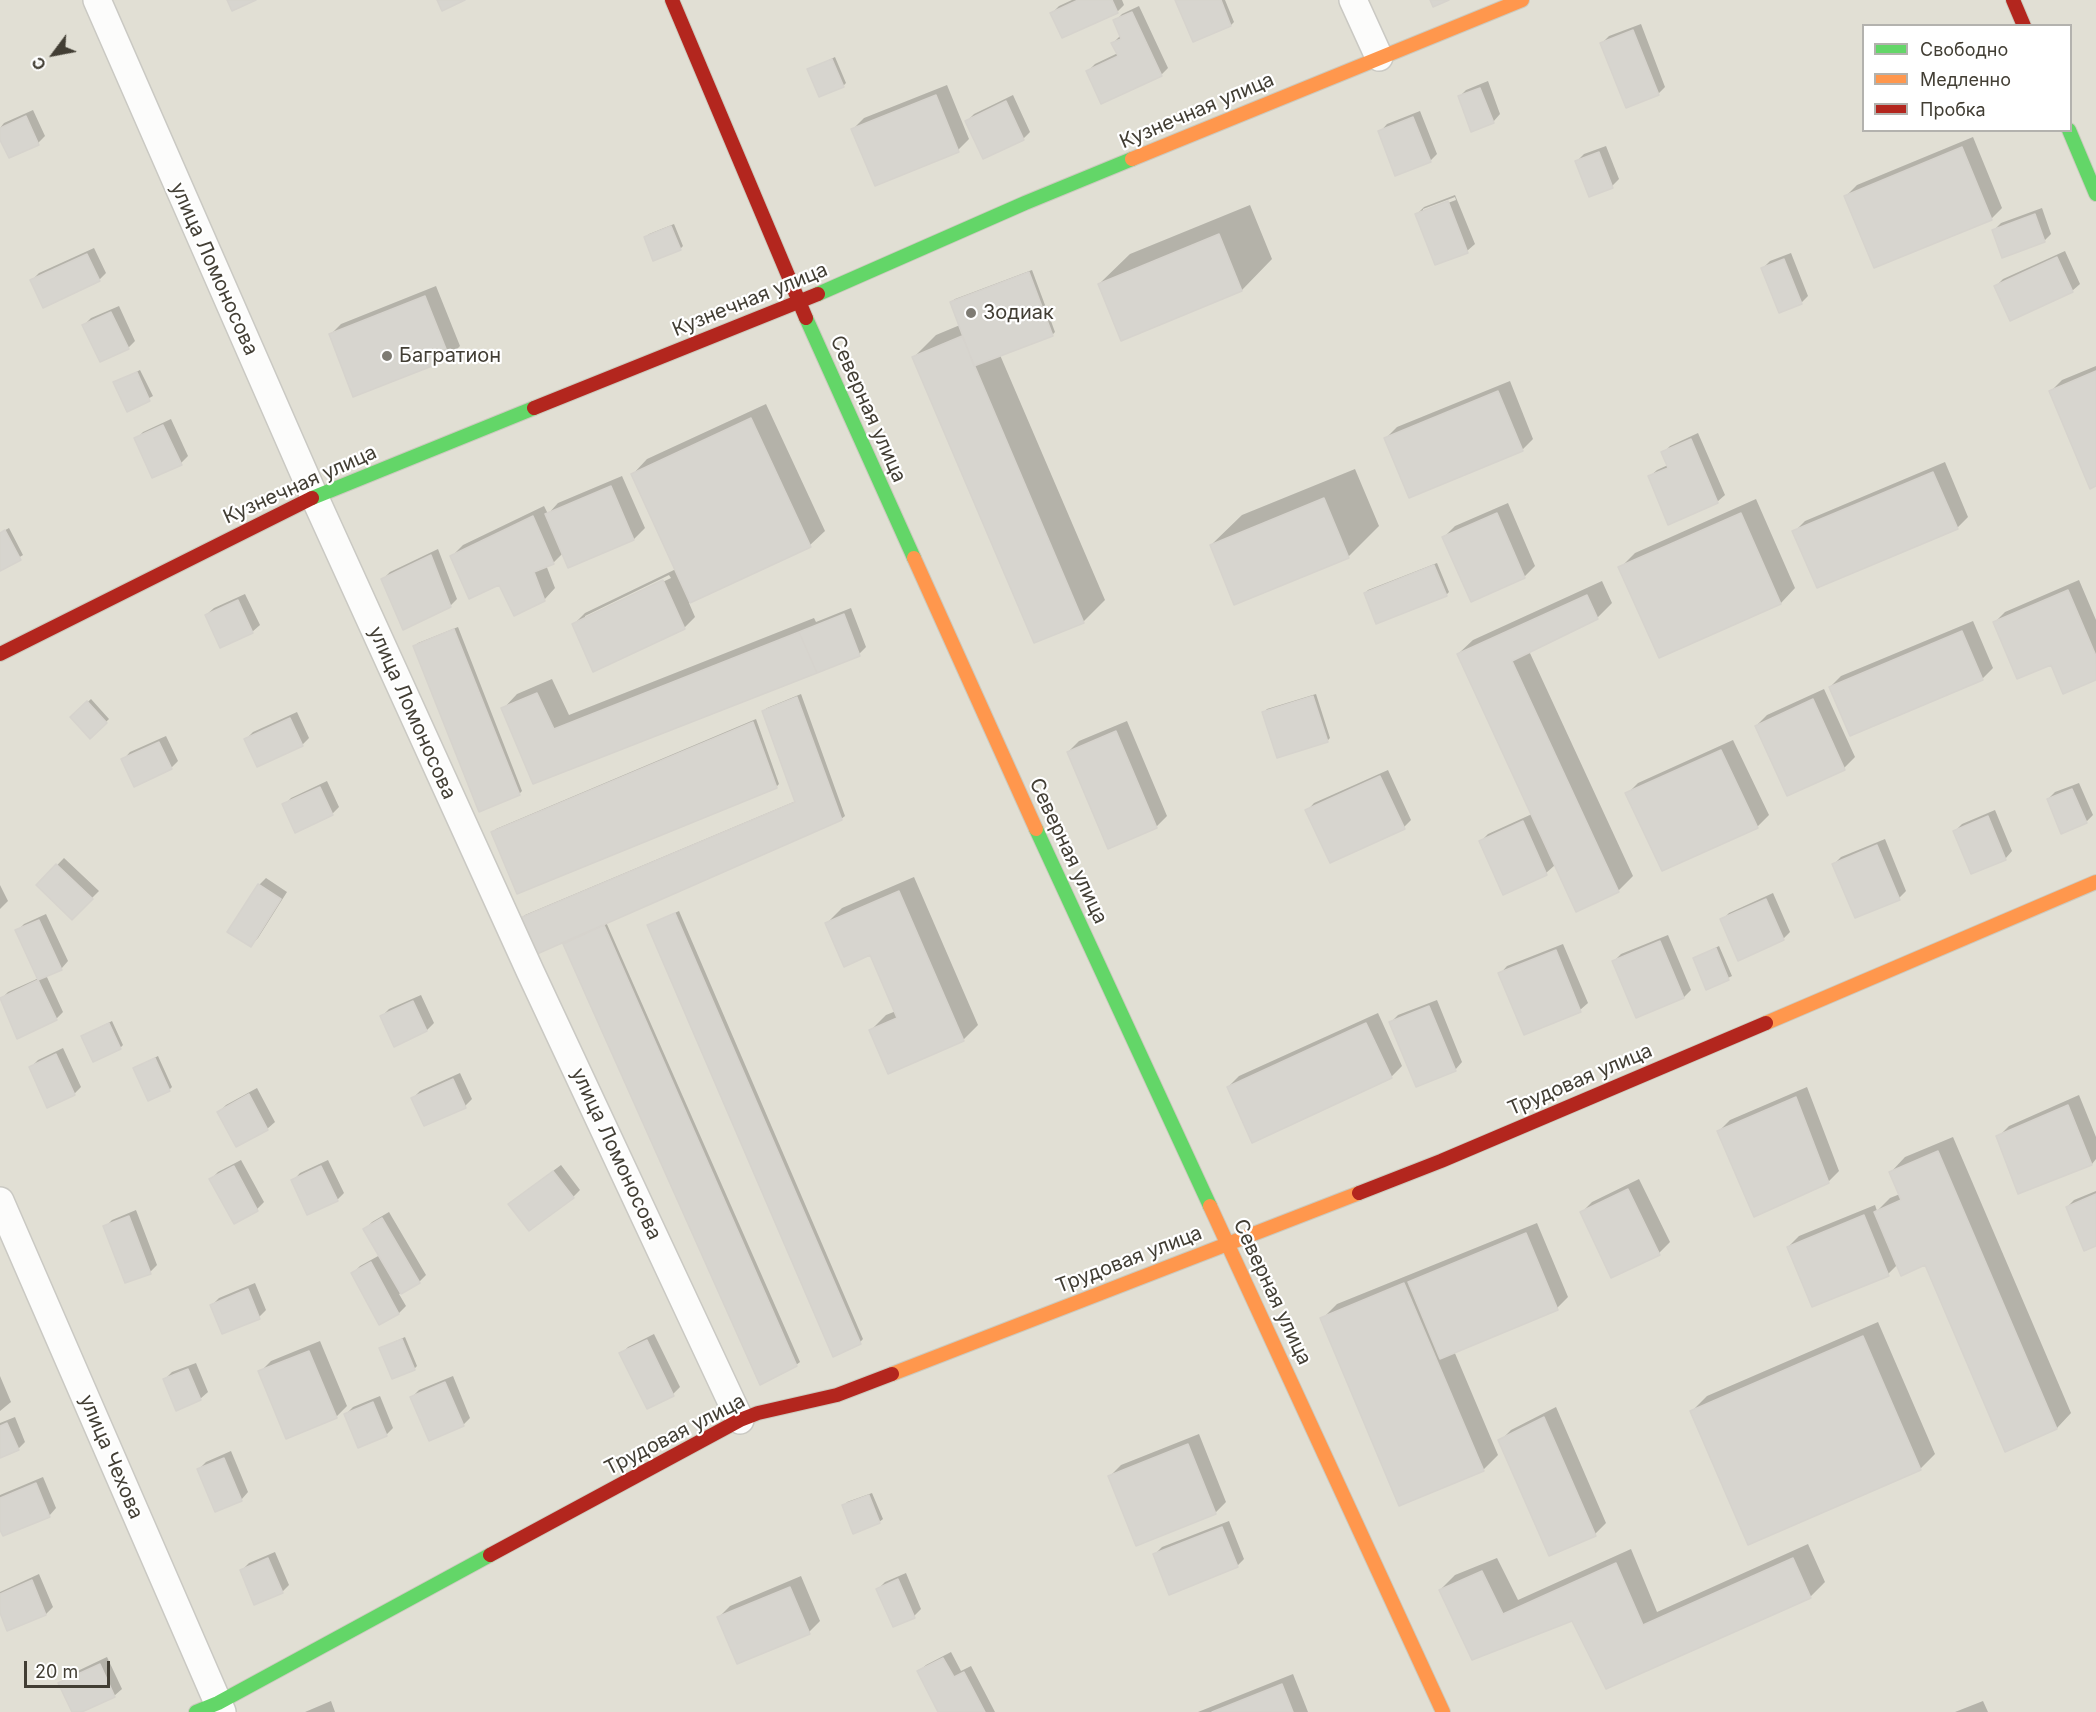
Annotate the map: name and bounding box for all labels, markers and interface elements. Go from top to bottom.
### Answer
north arrow [24,24,84,84]
legend [1862,24,2072,132]
text: Свободно [1920,39,2008,60]
text: С [27,53,50,74]
street label: Кузнечная улица [1116,68,1278,154]
text: Медленно [1920,69,2011,90]
text: Пробка [1920,99,1986,120]
street label: улица Ломоносова [165,179,263,359]
street label: Кузнечная улица [669,258,831,342]
place label: Зодиак [983,301,1054,325]
marker: Зодиак [964,306,978,320]
street label: Северная улица [825,332,911,486]
place label: Багратион [399,344,501,368]
marker: Багратион [380,349,394,363]
street label: Кузнечная улица [220,440,380,530]
street label: улица Ломоносова [363,623,461,803]
street label: Северная улица [1024,774,1112,928]
street label: Трудовая улица [1504,1039,1656,1121]
street label: улица Ломоносова [566,1064,666,1244]
street label: Северная улица [1228,1215,1316,1369]
street label: Трудовая улица [1053,1221,1205,1299]
street label: Трудовая улица [601,1389,749,1481]
street label: улица Чехова [74,1391,148,1523]
scale bar [27,1649,112,1687]
text: 20 m [35,1661,78,1682]

